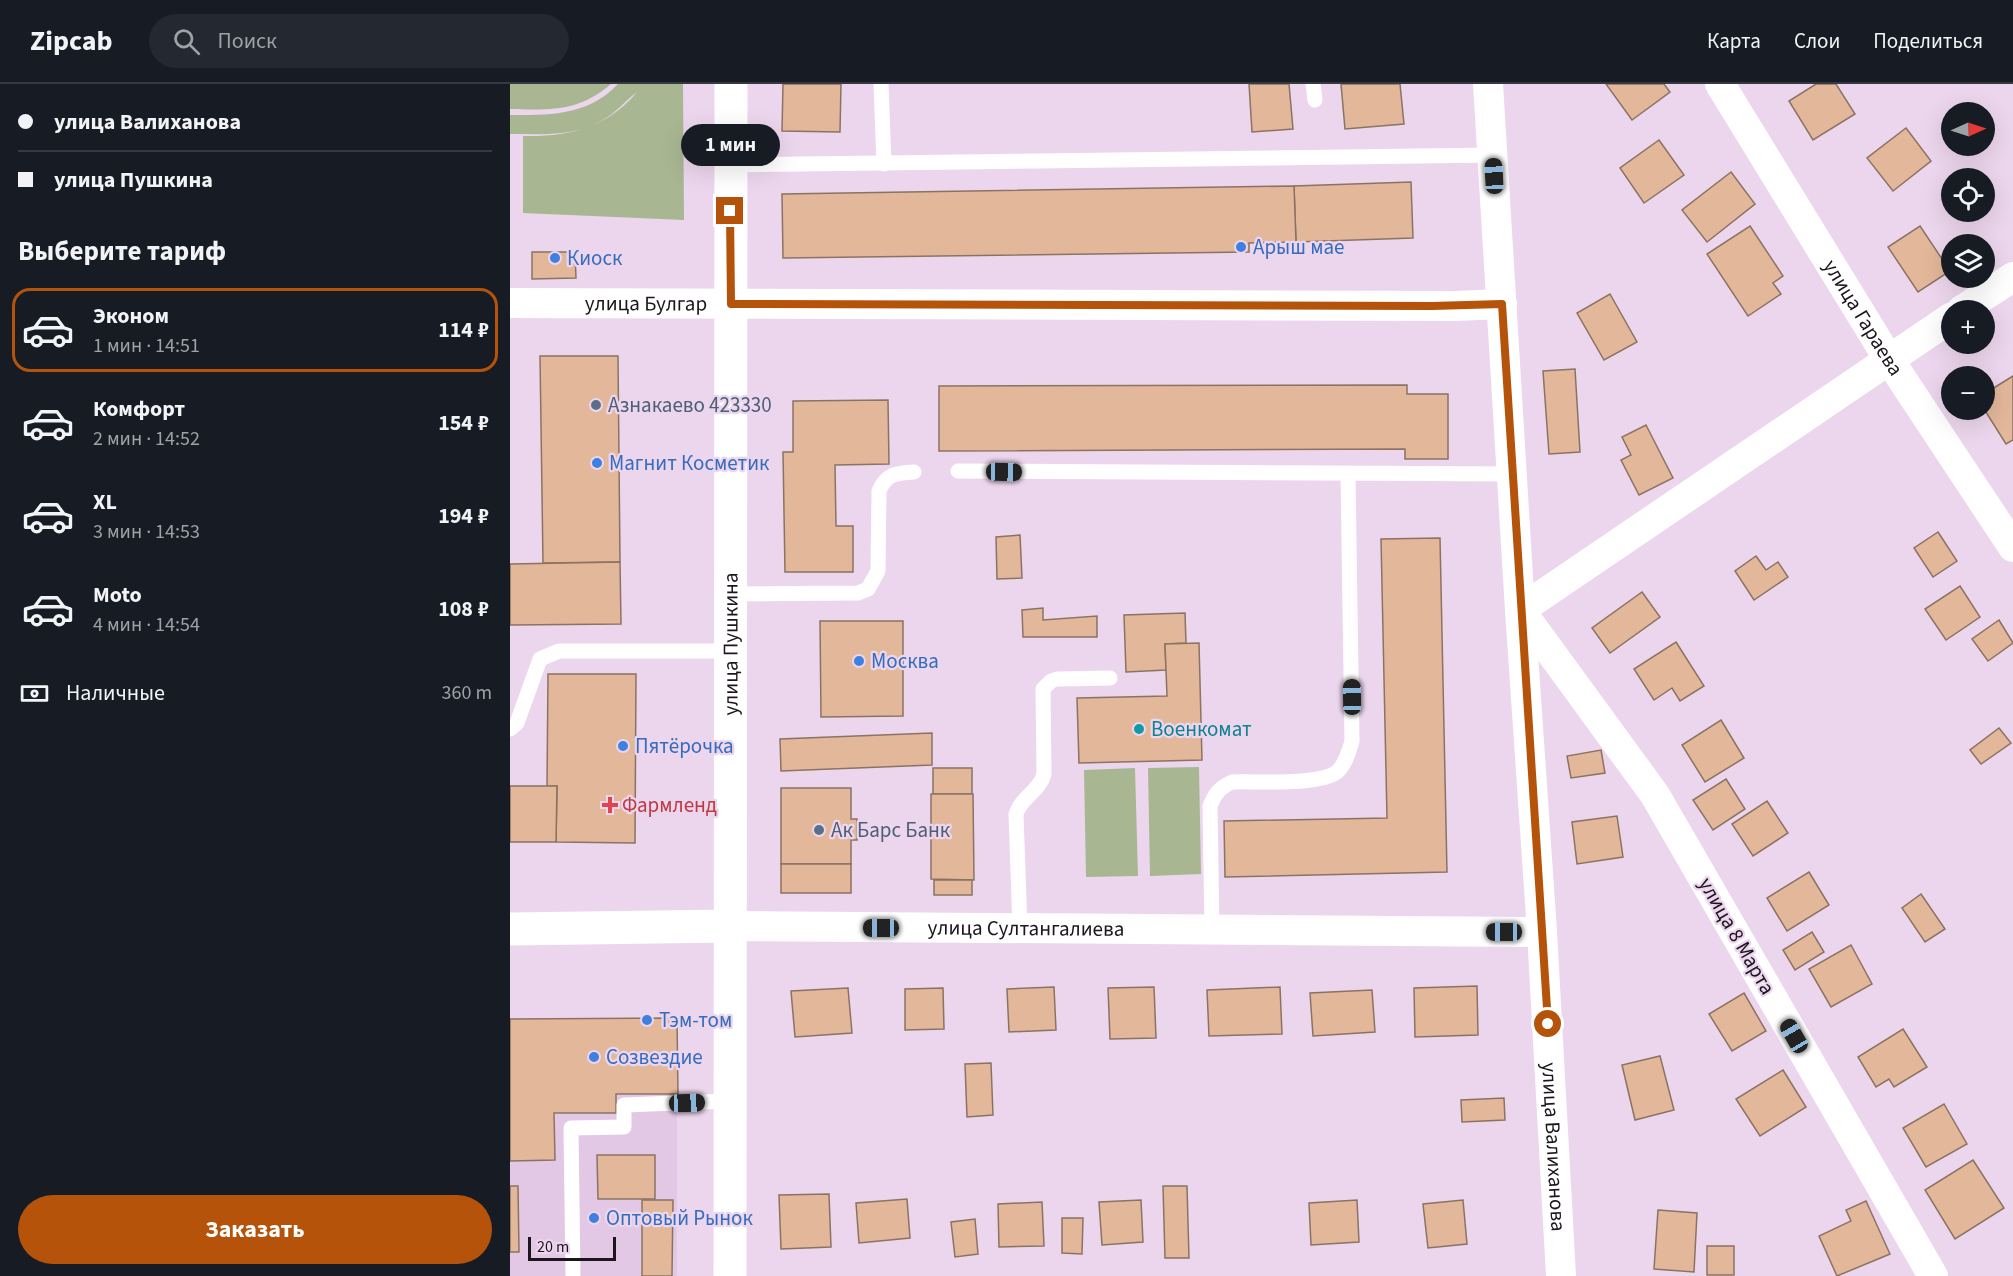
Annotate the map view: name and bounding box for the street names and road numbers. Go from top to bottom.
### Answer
street label: улица Гараева [1816,253,1911,382]
street label: улица Булгар [585,288,707,319]
street label: улица Пушкина [715,572,746,716]
street label: улица 8 Марта [1691,872,1783,1000]
street label: улица Султангалиева [928,912,1124,944]
street label: улица Валиханова [1534,1062,1574,1232]

